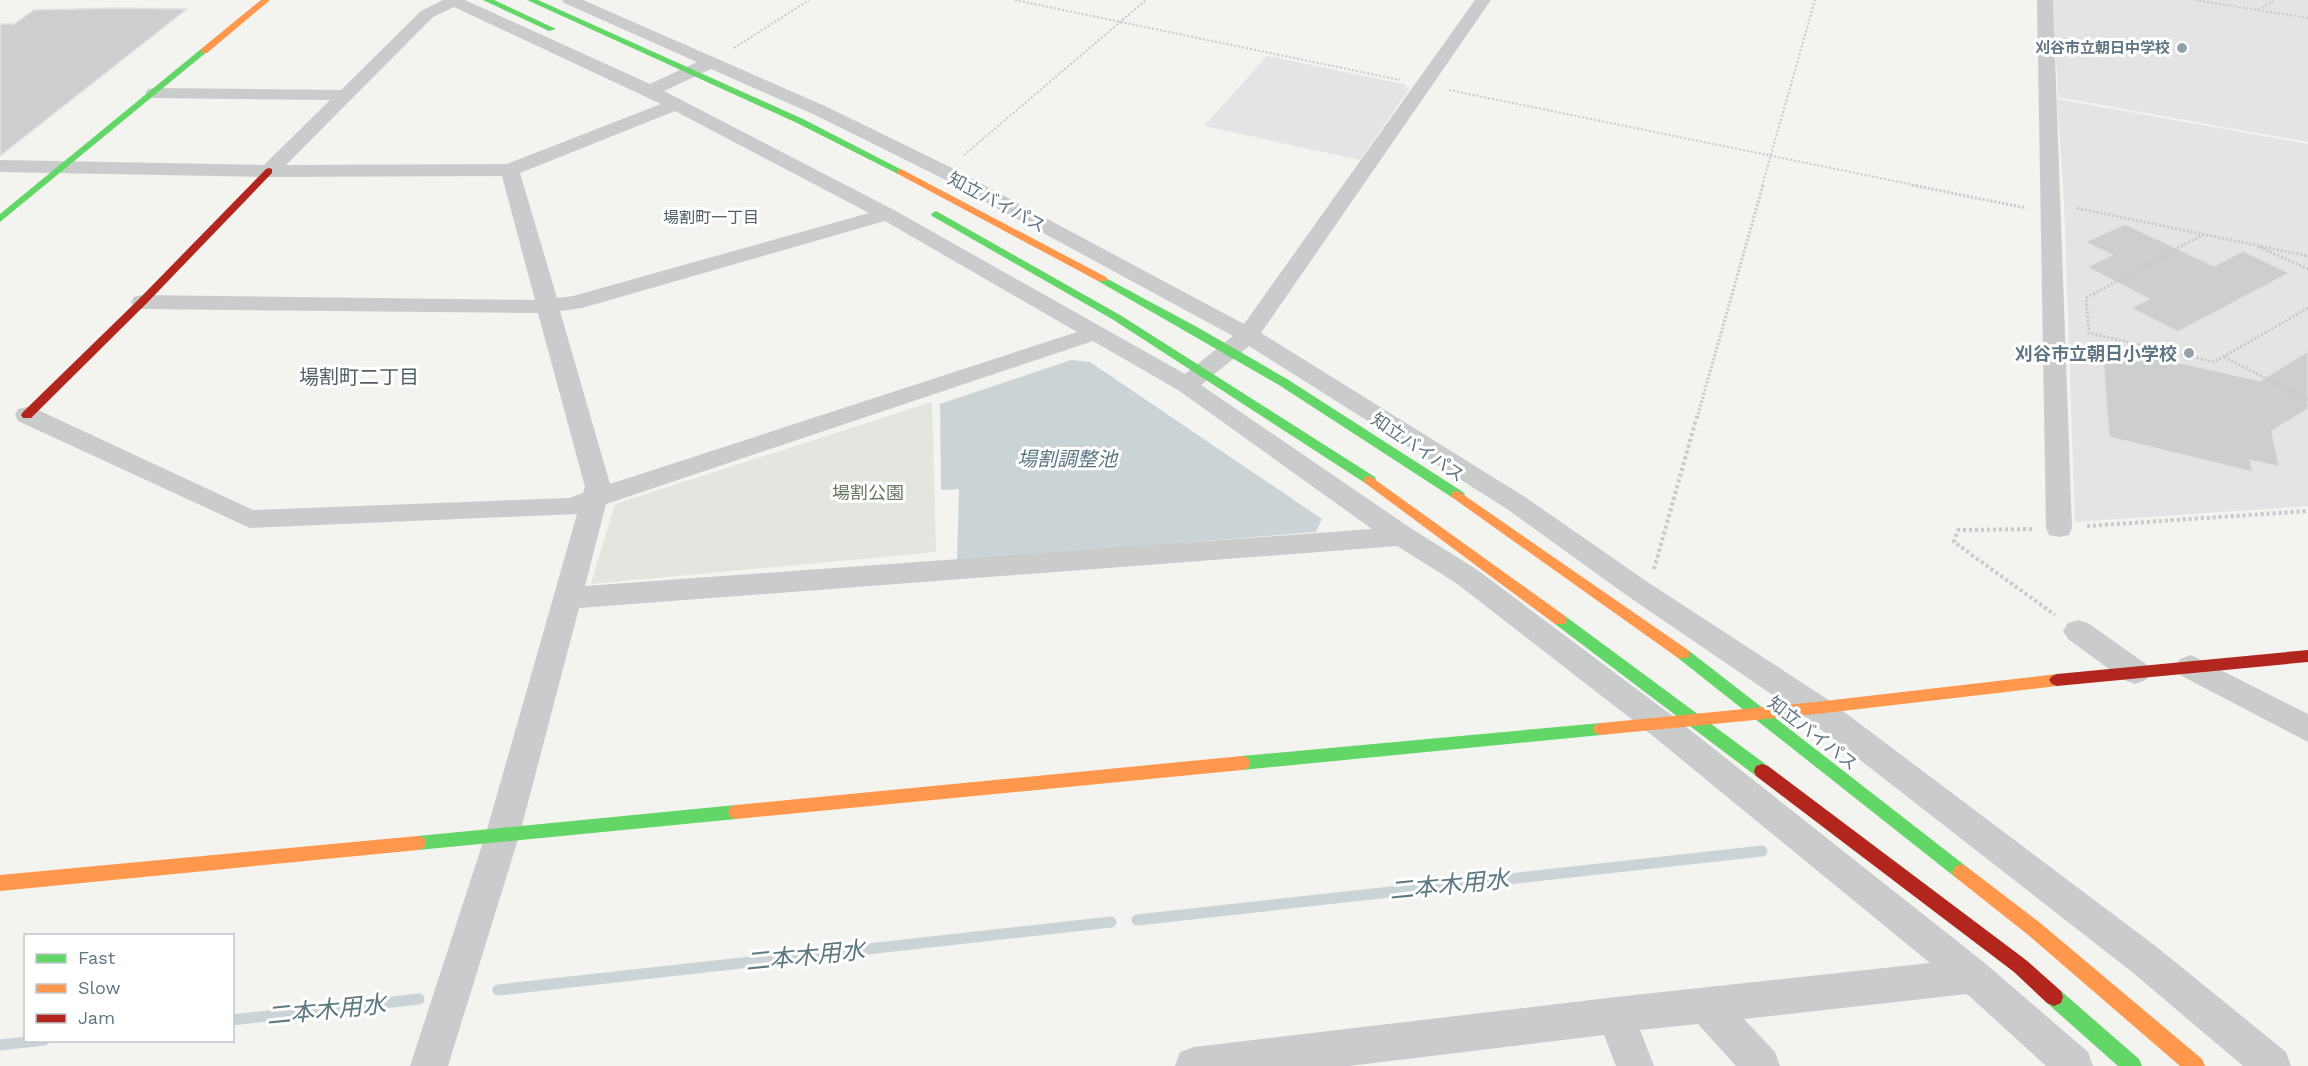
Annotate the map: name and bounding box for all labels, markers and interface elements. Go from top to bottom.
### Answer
place label: 刈谷市立朝日中学校 [2035,39,2170,57]
marker: 刈谷市立朝日中学校 [2175,41,2189,55]
street label: 知立バイパス [945,167,1049,237]
district label: 場割町一丁目 [663,208,759,227]
place label: 刈谷市立朝日小学校 [2015,343,2177,364]
marker: 刈谷市立朝日小学校 [2182,346,2196,360]
district label: 場割町二丁目 [299,365,419,389]
street label: 知立バイパス [1368,408,1468,486]
water label: 場割調整池 [1017,447,1119,471]
park label: 場割公園 [832,482,904,503]
street label: 知立バイパス [1764,692,1862,774]
water label: 二本木用水 [1388,864,1513,905]
legend [24,934,234,1042]
water label: 二本木用水 [744,935,869,976]
text: Fast [78,947,116,968]
text: Slow [78,977,121,998]
water label: 二本木用水 [265,989,390,1030]
text: Jam [78,1007,115,1028]

